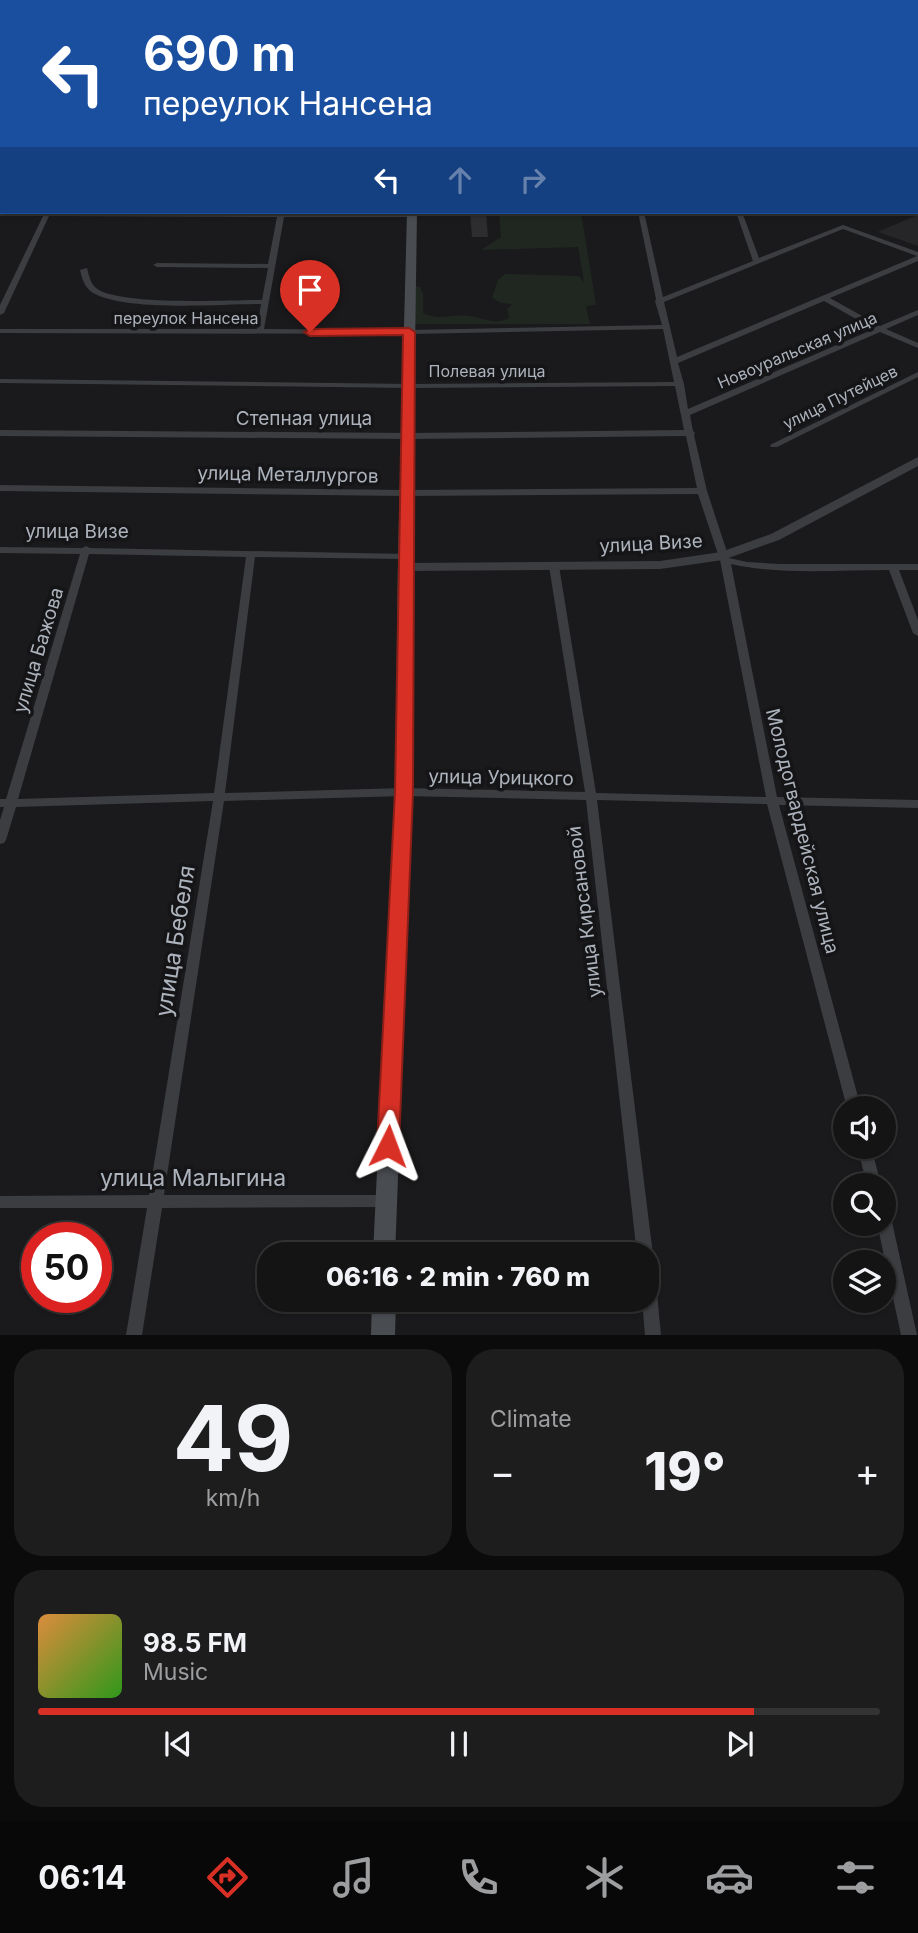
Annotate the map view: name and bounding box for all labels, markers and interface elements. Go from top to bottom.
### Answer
text: 690 m [143,24,296,83]
icon: left [28,28,119,119]
text: переулок Нансена [143,84,433,123]
icon: left [368,161,406,199]
icon: ahead [441,161,479,199]
icon: right [514,161,552,199]
pin [280,260,340,332]
icon: arrive [291,271,329,309]
street label: Новоуральская улица [714,307,880,393]
street label: переулок Нансена [113,308,259,328]
street label: Полевая улица [429,361,545,381]
street label: улица Путейцев [779,361,901,433]
street label: Степная улица [236,407,372,430]
street label: улица Металлургов [197,461,379,488]
street label: улица Визе [25,520,129,543]
street label: улица Визе [599,529,703,558]
street label: улица Бажова [8,585,68,716]
street label: Молодогвардейская улица [761,706,844,956]
street label: улица Урицкого [428,765,574,790]
street label: улица Кирсановой [563,825,606,999]
street label: улица Бебеля [149,863,201,1019]
map controls [833,1096,896,1313]
button: sound [833,1096,896,1159]
position arrow [351,1109,425,1183]
street label: улица Малыгина [100,1164,286,1192]
button: search [833,1173,896,1236]
speed limit sign: 50 [21,1222,112,1313]
button: layers [833,1250,896,1313]
text: 06:16 · 2 min · 760 m [326,1261,590,1292]
text: 49 [173,1383,293,1493]
text: Climate [490,1405,572,1433]
text: 19° [644,1440,726,1503]
text: − [490,1449,515,1495]
text: + [855,1449,880,1495]
text: km/h [206,1484,260,1512]
text: 98.5 FM [143,1627,247,1658]
text: Music [143,1658,208,1686]
icon: previous [159,1725,197,1763]
icon: pause [440,1725,478,1763]
icon: next [721,1725,759,1763]
icon: directions [203,1853,252,1902]
icon: music [329,1853,378,1902]
icon: phone [454,1853,503,1902]
icon: climate [580,1853,629,1902]
icon: car [705,1853,754,1902]
icon: filters [831,1853,880,1902]
text: 06:14 [38,1858,127,1897]

